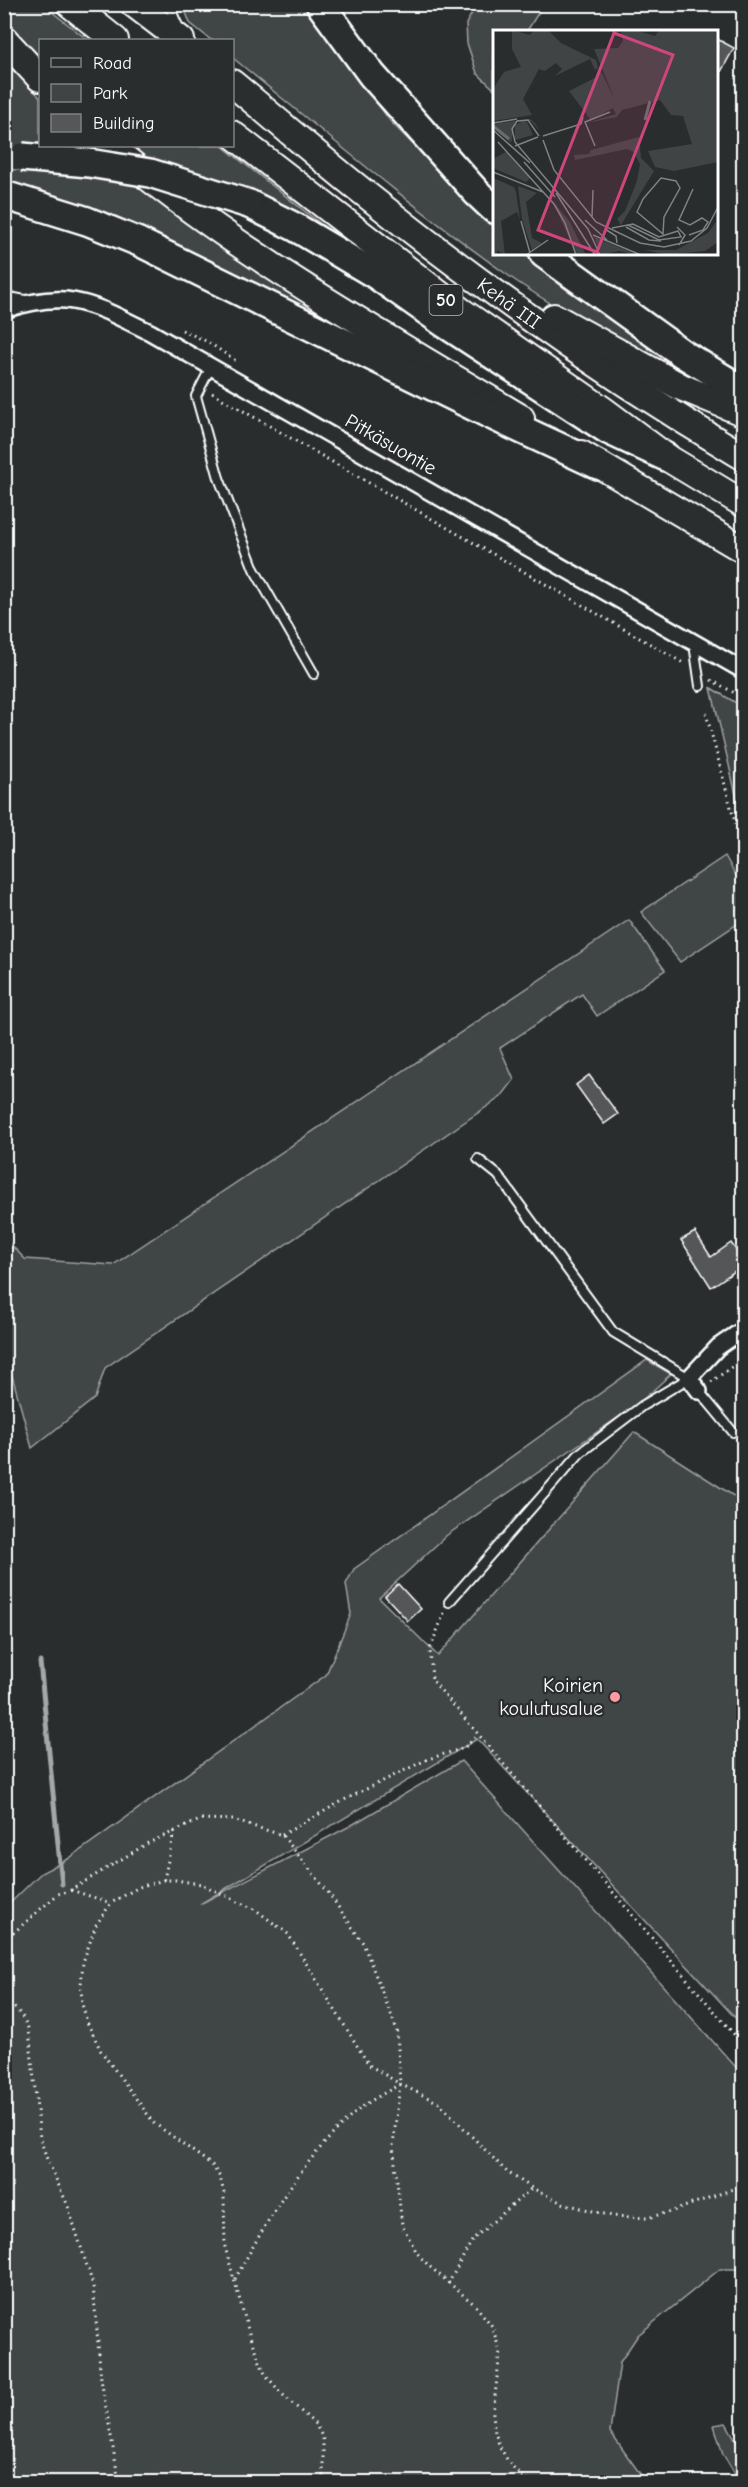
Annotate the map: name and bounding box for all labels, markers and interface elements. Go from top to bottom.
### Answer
inset map [493,30,718,255]
legend [39,39,234,147]
text: Road [93,53,132,74]
text: Park [93,83,128,104]
text: Building [93,113,155,134]
street label: Kehä III [473,273,545,334]
road number: 50 [430,285,462,315]
street label: Pitkäsuontie [341,409,440,480]
place label: Koirien koulutusalue [499,1674,603,1720]
marker: Koirien koulutusalue [608,1690,622,1704]

